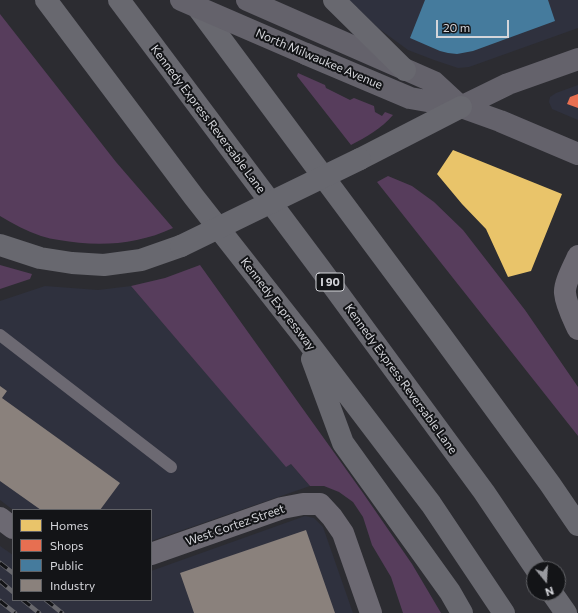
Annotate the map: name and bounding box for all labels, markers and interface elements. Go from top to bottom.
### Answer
scale bar [438,12,511,38]
text: 20 m [443,20,470,34]
street label: North Milwaukee Avenue [253,26,385,92]
street label: Kennedy Express Reversable Lane [148,42,268,196]
street label: Kennedy Expressway [237,255,319,353]
road number: I 90 [316,273,344,291]
street label: Kennedy Express Reversable Lane [342,301,460,457]
street label: West Cortez Street [184,501,286,549]
legend [12,509,152,601]
text: Homes [50,518,88,532]
text: Shops [50,538,84,552]
text: Public [50,558,83,572]
north arrow [526,561,566,601]
text: Industry [50,578,95,592]
text: N [544,584,556,599]

